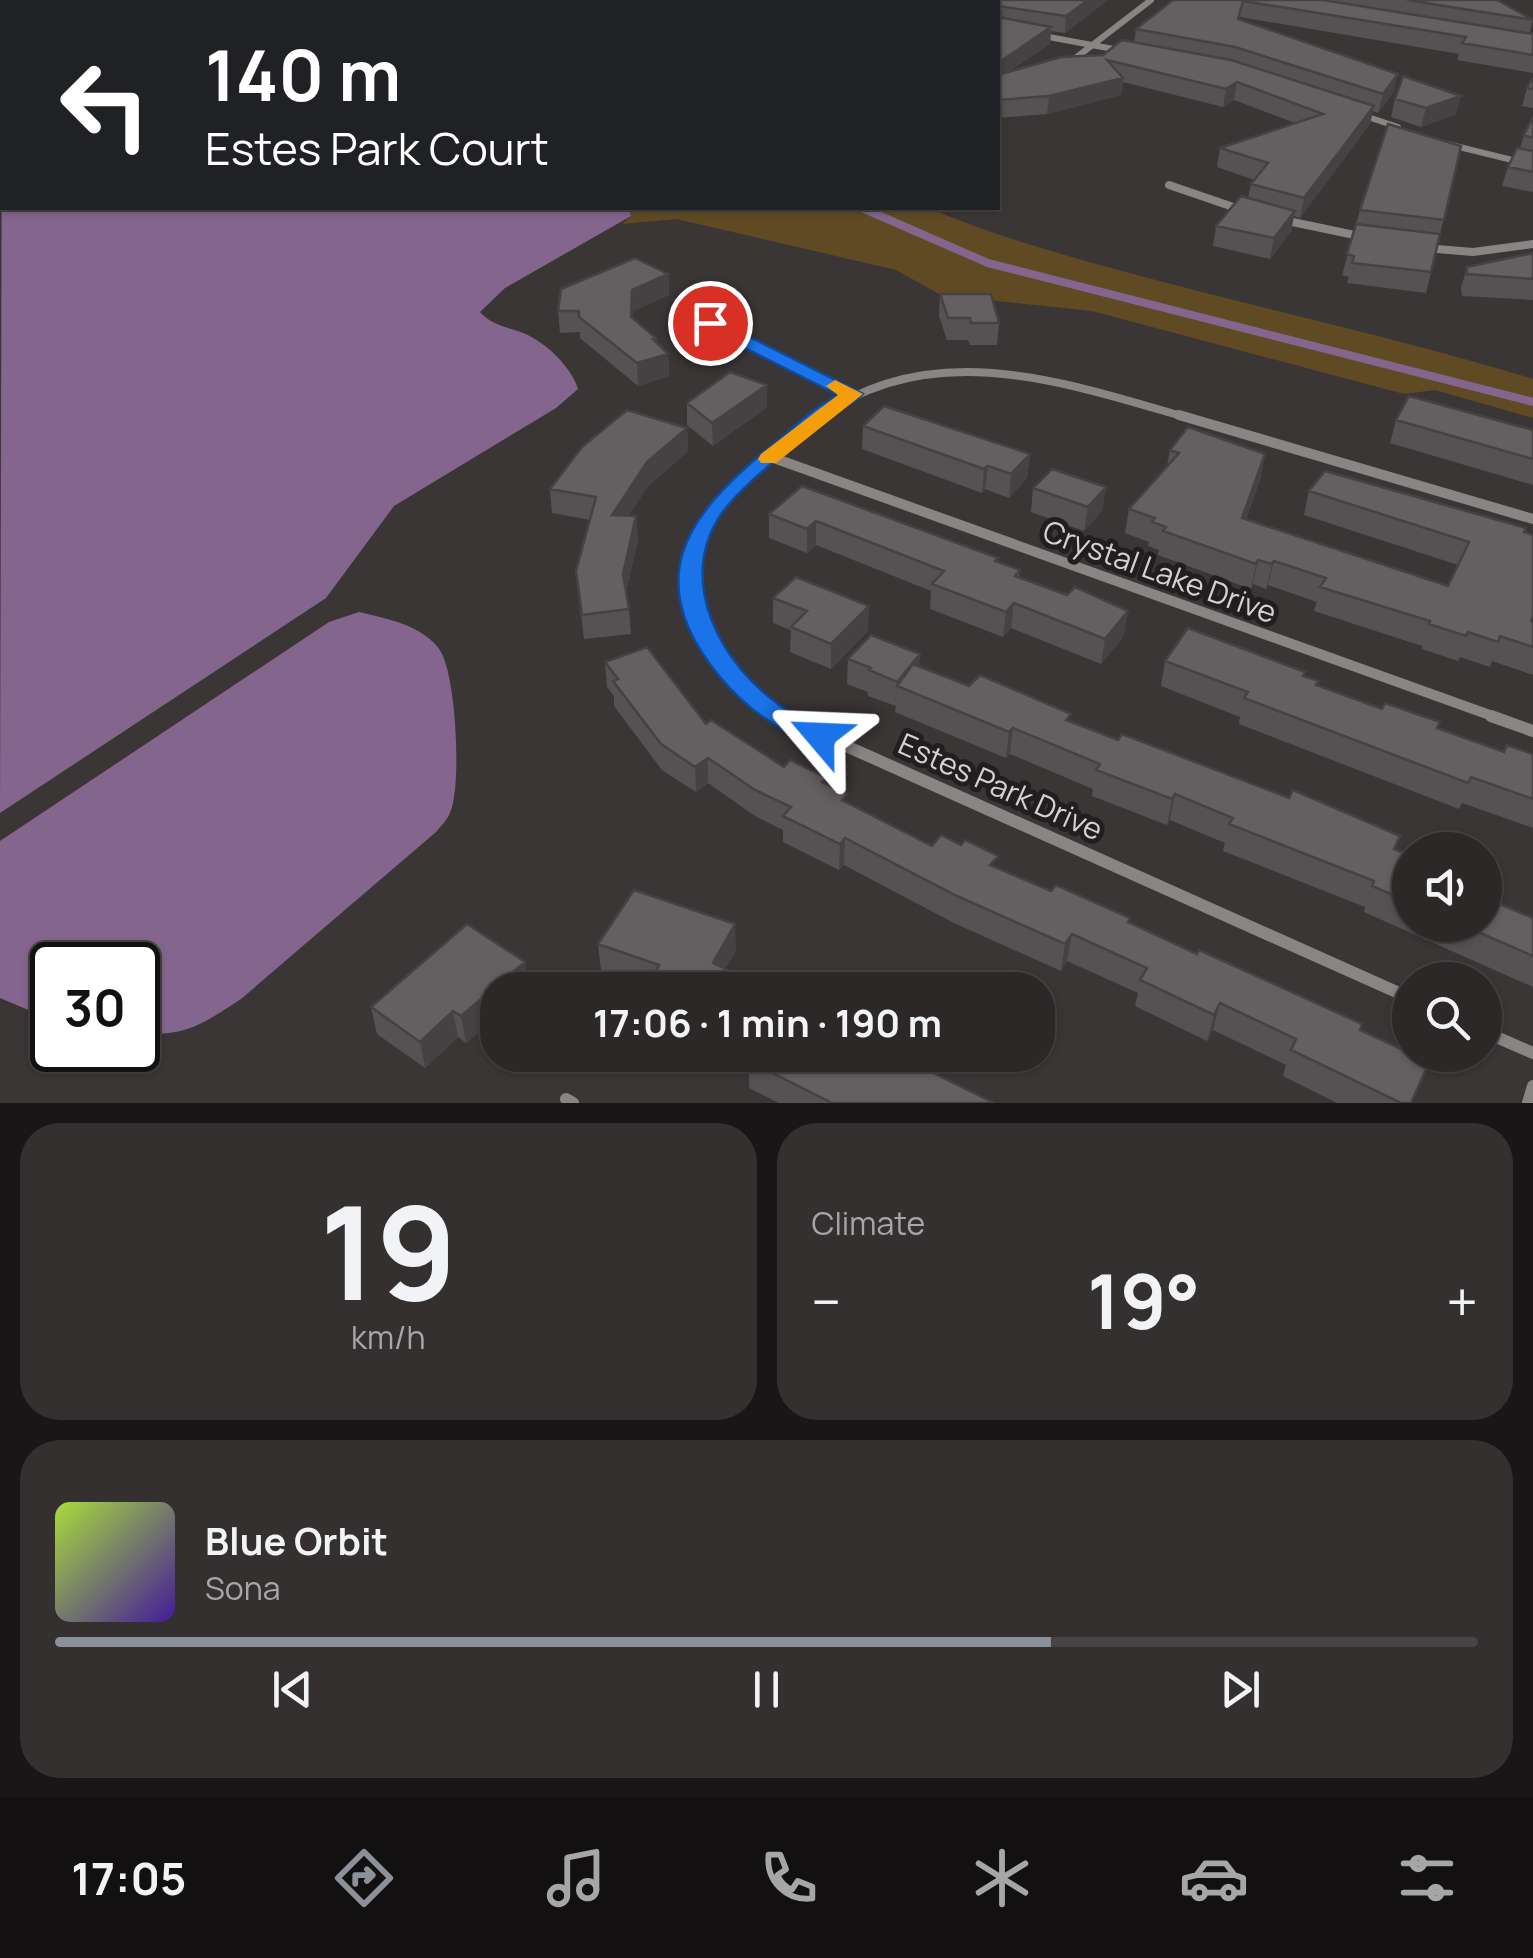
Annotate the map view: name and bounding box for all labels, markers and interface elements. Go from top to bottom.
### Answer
text: 140 m [205,26,401,122]
icon: left [40,40,170,170]
text: Estes Park Court [205,117,549,179]
pin [668,281,753,366]
icon: arrive [683,296,738,351]
street label: Crystal Lake Drive [1038,510,1282,632]
position arrow [768,684,872,788]
street label: Estes Park Drive [892,723,1110,849]
map controls [1392,832,1502,1072]
button: sound [1392,832,1502,942]
speed limit sign: 30 [30,942,160,1072]
button: search [1392,962,1502,1072]
text: 17:06 · 1 min · 190 m [593,996,942,1048]
text: 19 [319,1161,457,1339]
text: Climate [812,1201,925,1245]
text: 19° [1087,1249,1200,1352]
text: − [812,1263,841,1339]
text: + [1446,1263,1478,1339]
text: km/h [351,1315,425,1359]
text: Blue Orbit [205,1514,388,1566]
text: Sona [205,1566,280,1610]
icon: previous [265,1662,320,1717]
icon: pause [739,1662,794,1717]
icon: next [1213,1662,1268,1717]
icon: directions [329,1843,399,1913]
icon: music [541,1843,611,1913]
icon: phone [754,1843,824,1913]
icon: climate [967,1843,1037,1913]
icon: car [1179,1843,1249,1913]
icon: filters [1392,1843,1462,1913]
text: 17:05 [71,1847,186,1909]

